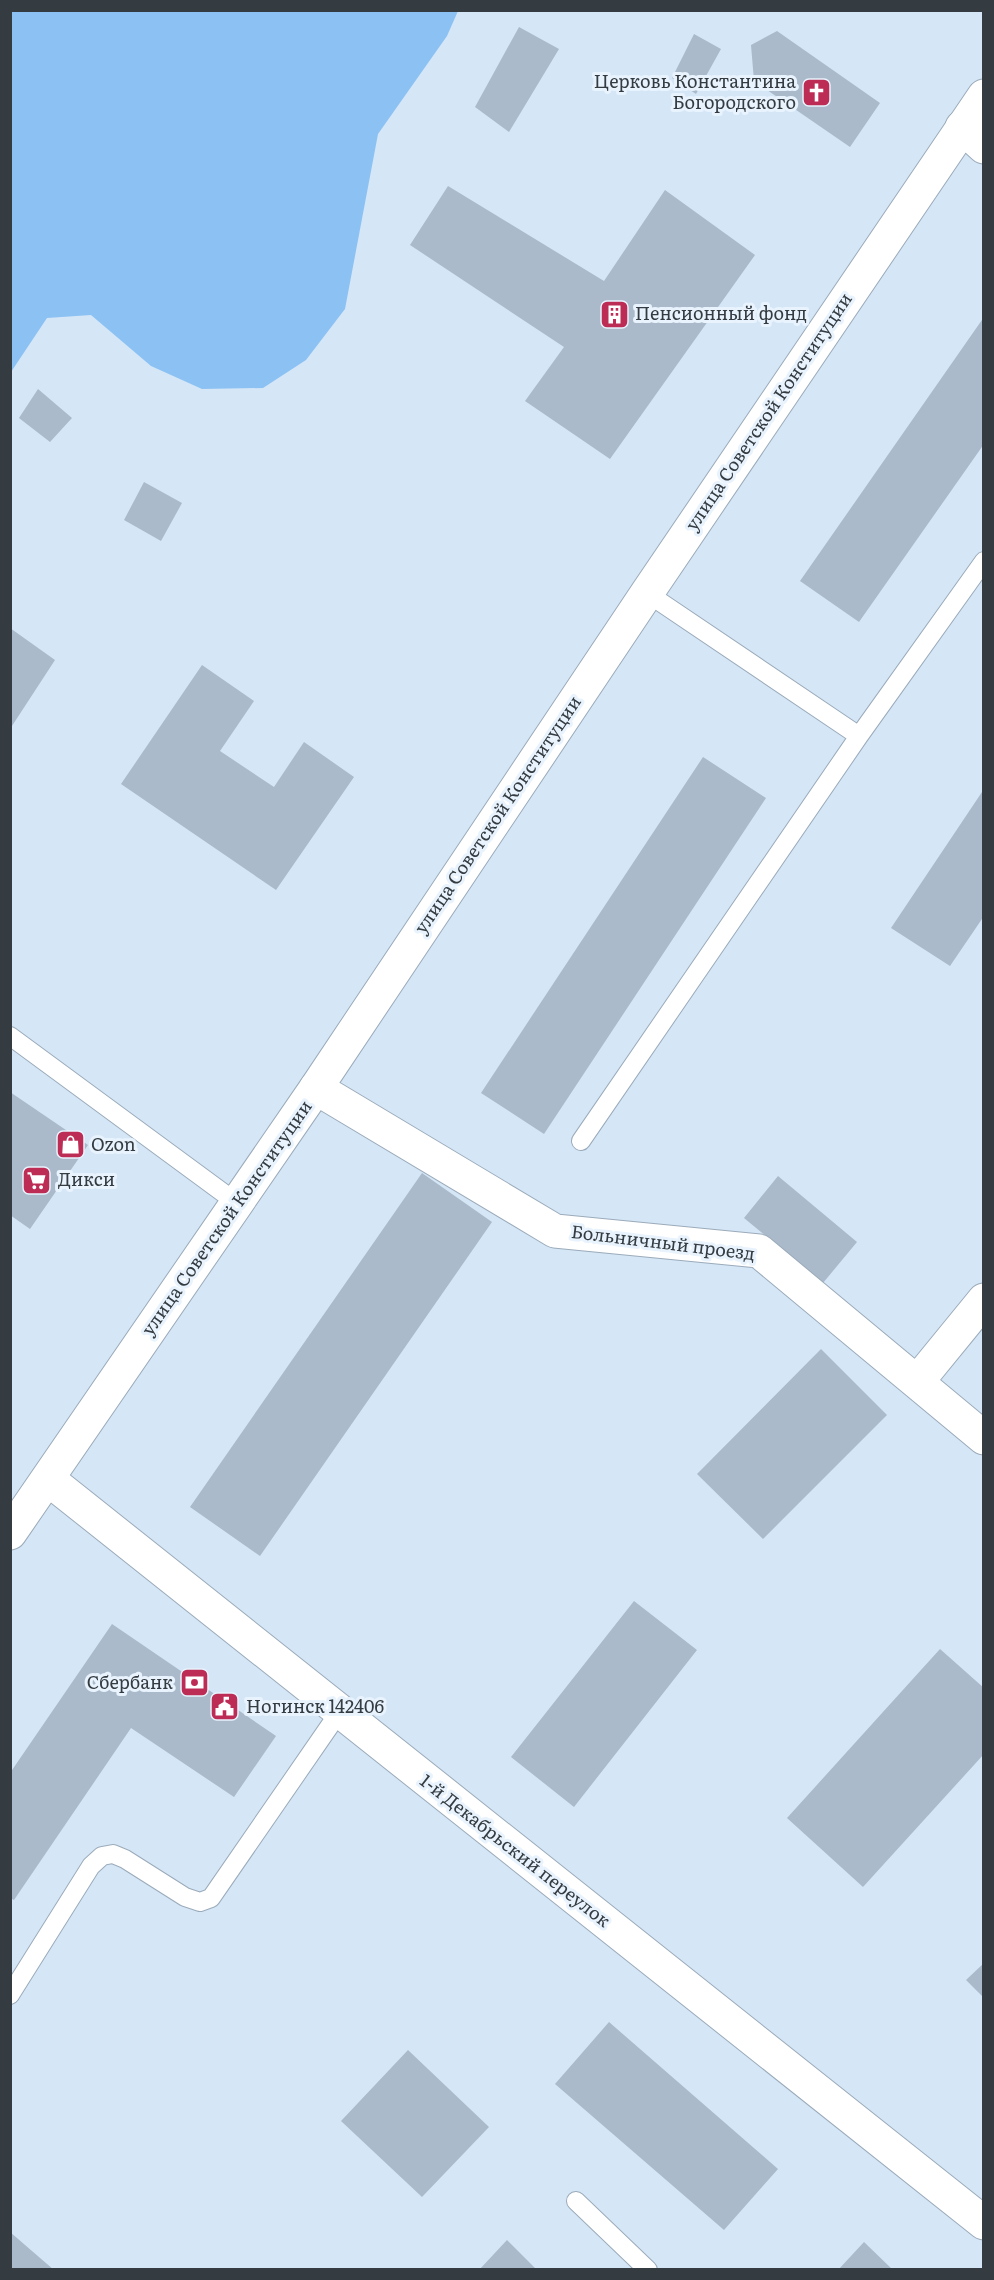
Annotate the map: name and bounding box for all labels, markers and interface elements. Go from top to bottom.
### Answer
place label: Церковь Константина Богородского [594,67,796,115]
church icon: Церковь Константина Богородского [801,76,833,108]
street label: улица Советской Конституции [678,287,858,536]
building icon: Пенсионный фонд [598,298,630,330]
place label: Пенсионный фонд [635,299,807,326]
street label: улица Советской Конституции [407,690,587,939]
street label: улица Советской Конституции [134,1094,318,1340]
shop icon: Ozon [54,1129,86,1161]
place label: Ozon [91,1130,136,1157]
supermarket icon: Дикси [21,1164,53,1196]
place label: Дикси [58,1165,115,1192]
street label: Больничный проезд [570,1217,757,1266]
bank icon: Сбербанк [178,1667,210,1699]
place label: Сбербанк [87,1668,173,1695]
public building icon: Ногинск 142406 [209,1691,241,1723]
place label: Ногинск 142406 [246,1692,384,1719]
street label: 1-й Декабрьский переулок [415,1767,617,1933]

